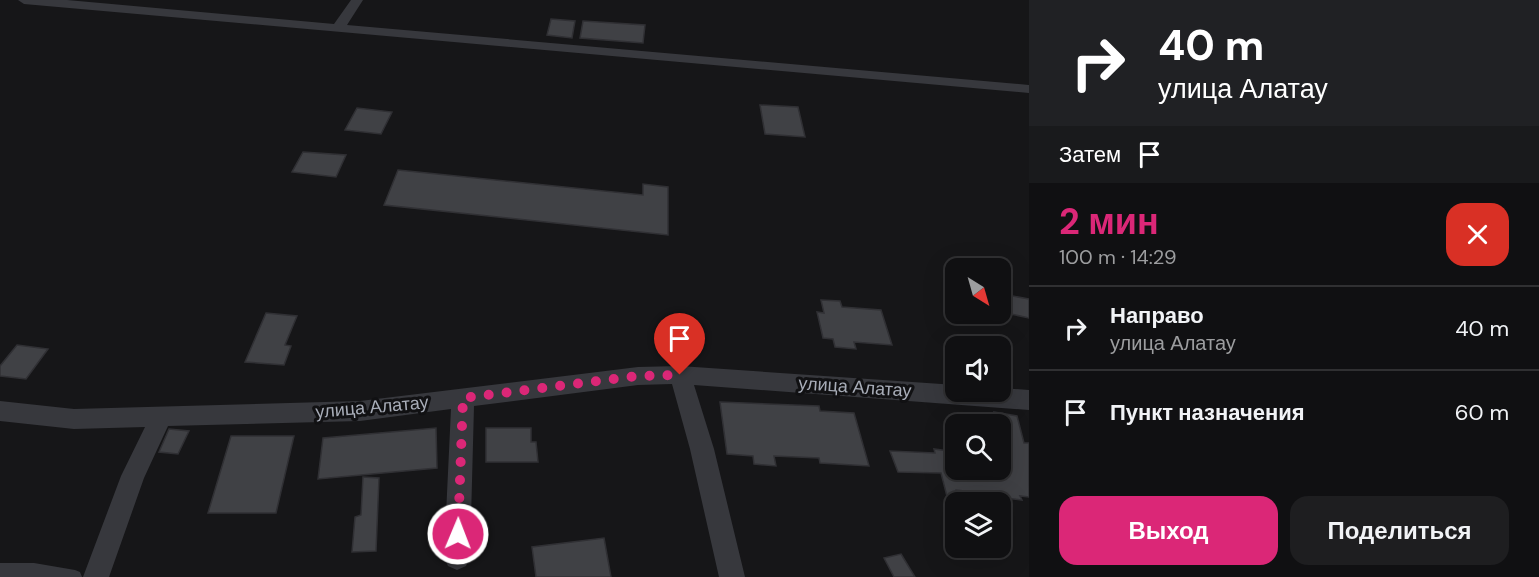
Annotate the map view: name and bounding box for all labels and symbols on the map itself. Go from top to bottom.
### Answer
north arrow [945,258,1011,324]
pin [654,313,705,375]
street label: улица Алатау [798,371,912,403]
street label: улица Алатау [315,390,429,424]
position arrow [426,502,490,566]

